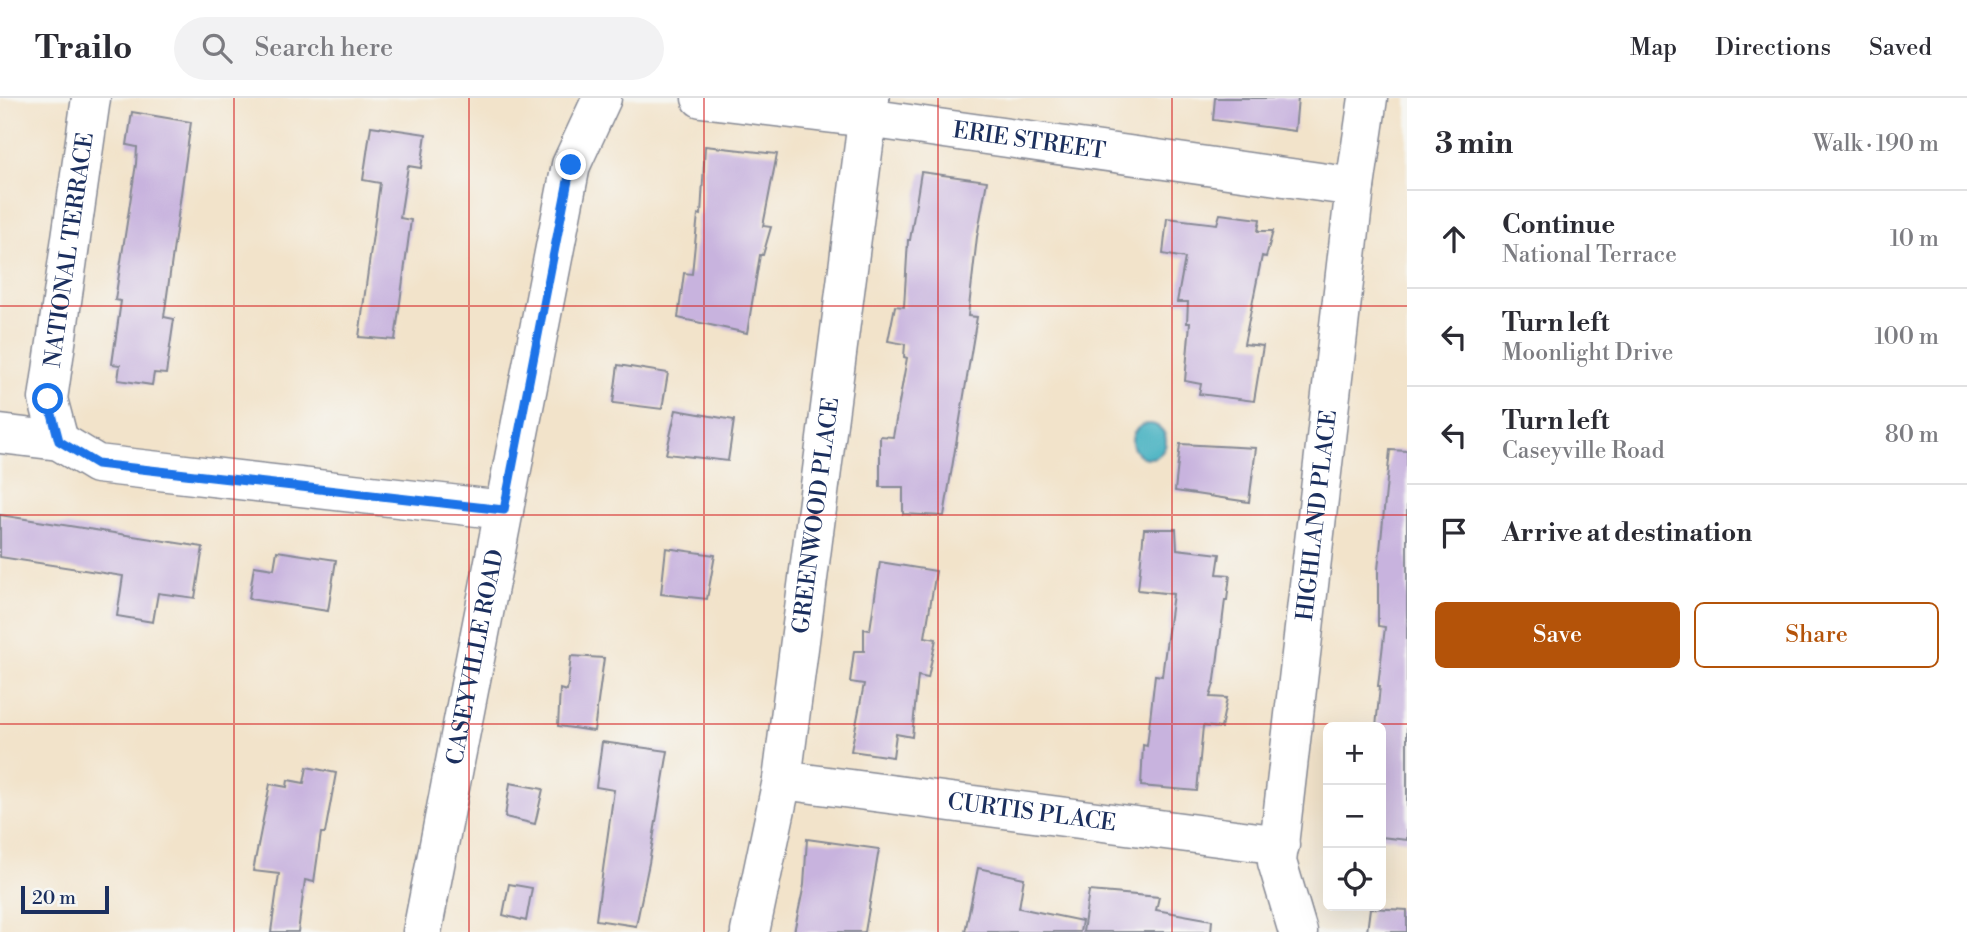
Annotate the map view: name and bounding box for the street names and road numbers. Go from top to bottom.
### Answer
street label: ERIE STREET [951,116,1107,166]
street label: NATIONAL TERRACE [39,130,100,369]
street label: GREENWOOD PLACE [787,396,845,635]
street label: HIGHLAND PLACE [1291,408,1343,622]
street label: CASEYVILLE ROAD [441,547,510,767]
street label: CURTIS PLACE [946,788,1118,837]

